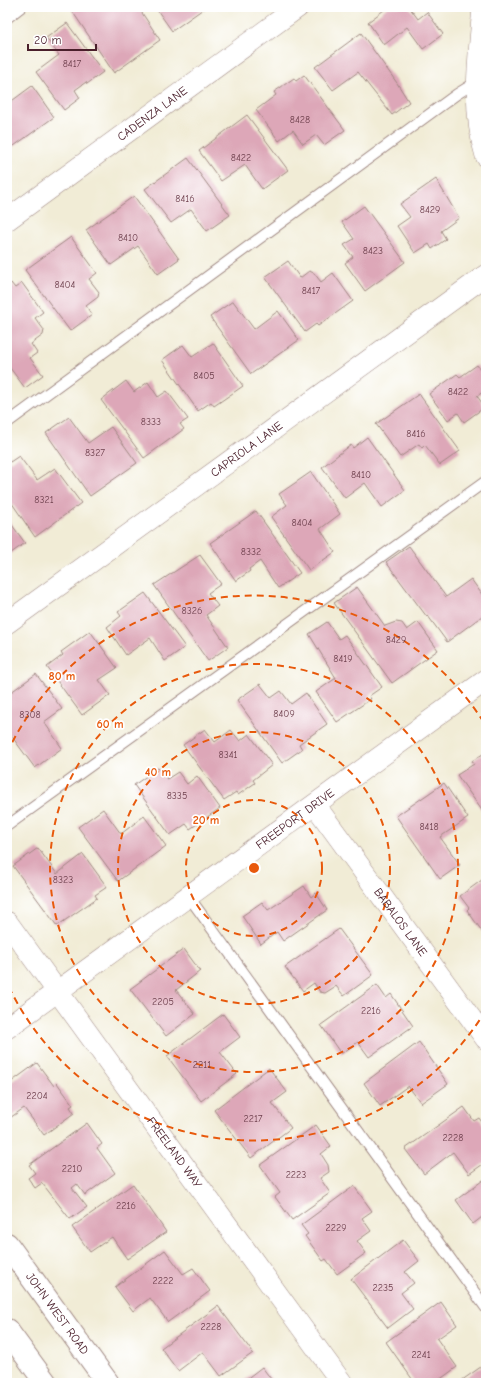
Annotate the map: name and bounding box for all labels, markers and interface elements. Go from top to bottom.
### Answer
scale bar [28,26,96,52]
text: 20 m [34,33,62,47]
house number: 8417 [63,58,82,70]
street label: CADENZA LANE [115,83,190,144]
house number: 8428 [290,114,310,126]
house number: 8422 [231,152,251,164]
house number: 8416 [175,193,195,205]
house number: 8429 [420,204,440,216]
house number: 8410 [118,232,138,244]
house number: 8423 [363,245,383,257]
house number: 8404 [55,279,76,291]
house number: 8417 [302,285,321,297]
house number: 8405 [193,370,215,382]
house number: 8422 [448,386,468,398]
house number: 8333 [141,416,161,428]
street label: CAPRIOLA LANE [208,418,285,480]
house number: 8416 [406,428,426,440]
house number: 8327 [85,447,105,459]
house number: 8410 [351,469,371,481]
house number: 8321 [34,494,54,506]
house number: 8404 [292,517,313,529]
house number: 8332 [241,546,261,558]
house number: 8326 [182,605,202,617]
house number: 8429 [386,634,406,646]
house number: 8419 [333,653,353,665]
text: 80 m [49,669,75,683]
house number: 8409 [273,708,295,720]
house number: 8308 [19,709,41,721]
text: 60 m [97,717,123,731]
house number: 8341 [218,749,238,761]
text: 40 m [145,765,171,779]
street label: FREEPORT DRIVE [253,786,337,852]
house number: 8335 [167,790,187,802]
text: 20 m [193,813,219,827]
house number: 8418 [419,821,439,833]
centre of rings [247,861,261,875]
house number: 8323 [53,874,73,886]
street label: BABALOS LANE [371,885,430,959]
house number: 2205 [152,996,174,1008]
house number: 2216 [361,1005,381,1017]
house number: 2211 [193,1059,211,1071]
house number: 2204 [26,1090,48,1102]
house number: 2217 [243,1113,263,1125]
street label: FREELAND WAY [144,1114,205,1191]
house number: 2228 [443,1132,463,1144]
house number: 2210 [62,1163,82,1175]
house number: 2223 [286,1169,306,1181]
house number: 2216 [116,1200,136,1212]
house number: 2229 [326,1222,347,1234]
street label: JOHN WEST ROAD [23,1270,92,1357]
house number: 2222 [153,1275,173,1287]
house number: 2235 [373,1282,393,1294]
house number: 2228 [201,1321,221,1333]
house number: 2241 [411,1349,431,1361]

